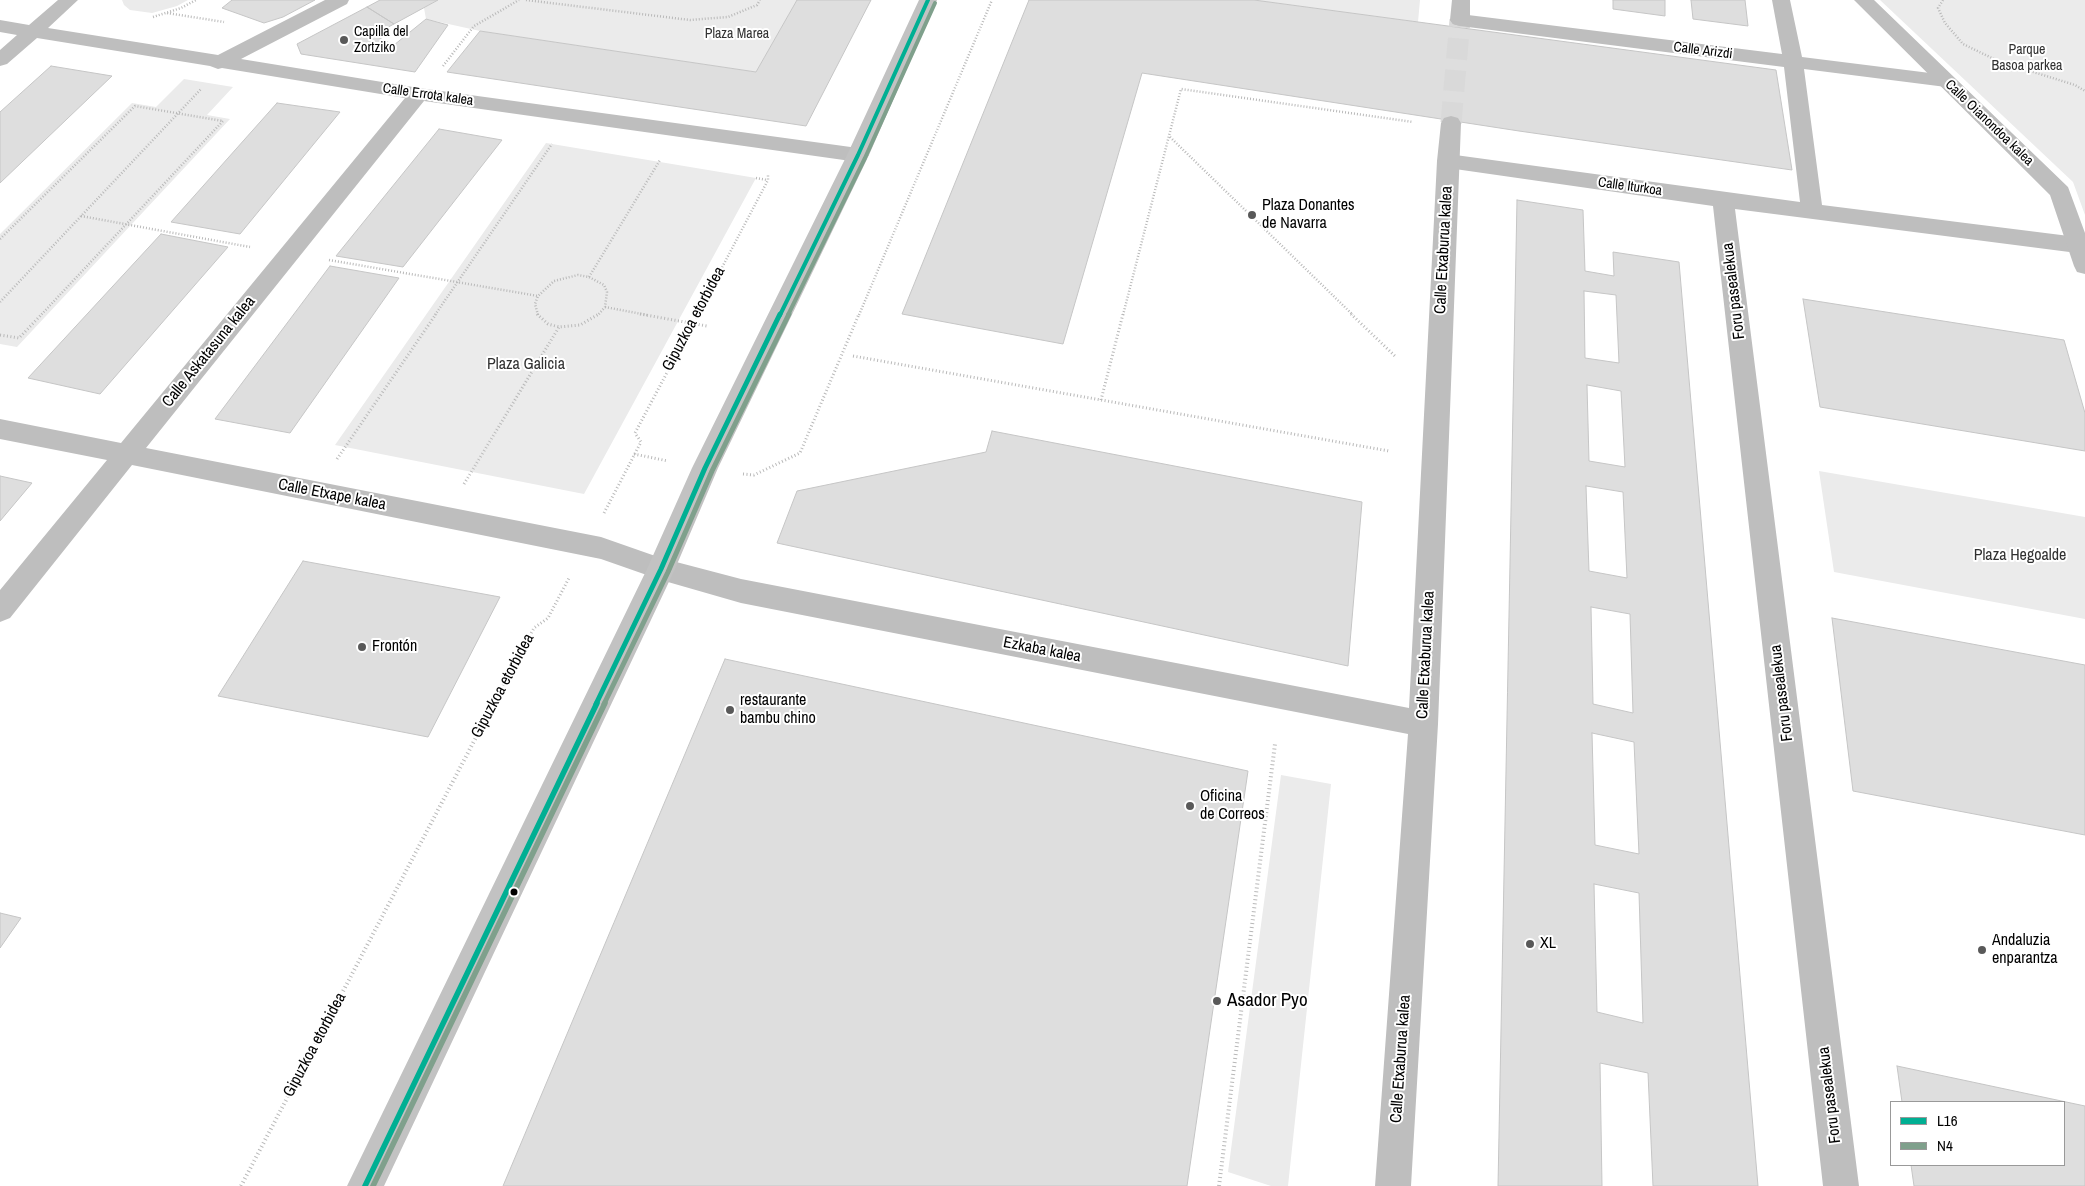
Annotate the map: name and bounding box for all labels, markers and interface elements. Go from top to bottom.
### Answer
place label: Capilla del Zortziko [354,24,408,56]
park label: Plaza Marea [705,26,769,42]
marker: Capilla del Zortziko [338,34,350,46]
street label: Calle Arizdi [1673,39,1733,63]
park label: Parque Basoa parkea [1992,42,2062,74]
street label: Calle Oianondoa kalea [1941,76,2037,170]
street label: Calle Errota kalea [382,80,474,110]
street label: Calle Iturkoa [1597,174,1663,200]
street label: Calle Etxaburua kalea [1431,185,1457,315]
place label: Plaza Donantes de Navarra [1262,196,1355,234]
marker: Plaza Donantes de Navarra [1246,209,1258,221]
street label: Foru pasealekua [1719,242,1749,340]
street label: Gipuzkoa etorbidea [658,264,730,374]
street label: Calle Askatasuna kalea [158,293,260,411]
park label: Plaza Galicia [487,355,565,375]
street label: Calle Etxape kalea [276,475,388,515]
park label: Plaza Hegoalde [1974,546,2066,566]
street label: Calle Etxaburua kalea [1413,590,1439,720]
street label: Gipuzkoa etorbidea [467,631,539,741]
street label: Ezkaba kalea [1002,633,1082,667]
place label: Frontón [372,637,417,657]
marker: Frontón [356,641,368,653]
street label: Foru pasealekua [1767,644,1797,742]
place label: restaurante bambu chino [740,691,816,729]
marker: restaurante bambu chino [724,704,736,716]
place label: Oficina de Correos [1200,787,1265,825]
marker: Oficina de Correos [1184,800,1196,812]
unlabelled marker [509,887,519,897]
place label: Andaluzia enparantza [1992,931,2058,969]
place label: XL [1540,934,1556,954]
marker: XL [1524,938,1536,950]
marker: Andaluzia enparantza [1976,944,1988,956]
street label: Gipuzkoa etorbidea [279,990,351,1100]
place label: Asador Pyo [1227,990,1308,1012]
street label: Calle Etxaburua kalea [1387,994,1415,1124]
marker: Asador Pyo [1211,995,1223,1007]
street label: Foru pasealekua [1815,1046,1845,1144]
legend [1890,1101,2065,1166]
text: L16 [1937,1110,1958,1131]
text: N4 [1937,1135,1953,1156]

